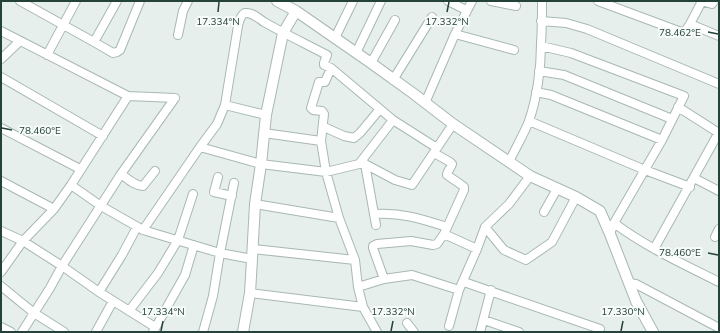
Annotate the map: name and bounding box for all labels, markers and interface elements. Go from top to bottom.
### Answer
text: 17.334°N [196,15,240,29]
text: 17.332°N [425,15,469,29]
text: 78.462°E [659,26,701,40]
text: 78.460°E [19,124,61,138]
text: 78.460°E [659,246,701,260]
text: 17.334°N [141,305,185,319]
text: 17.332°N [371,305,415,319]
text: 17.330°N [601,305,645,319]

